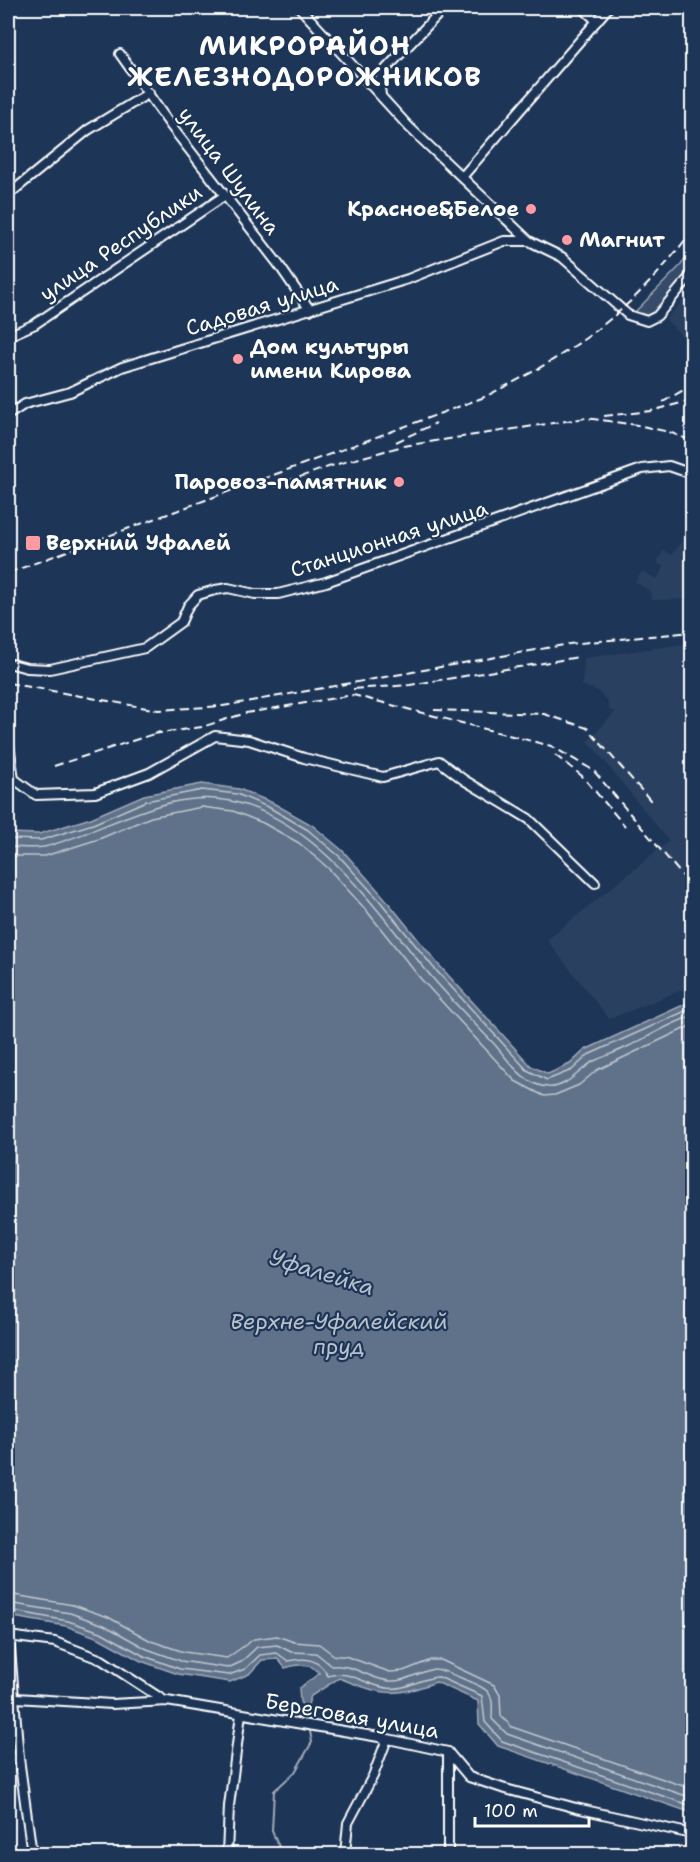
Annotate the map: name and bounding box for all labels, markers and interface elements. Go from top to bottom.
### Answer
district label: МИКРОРАЙОН ЖЕЛЕЗНОДОРОЖНИКОВ [127,27,483,95]
street label: улица Шулина [172,101,286,241]
street label: улица Республики [34,178,208,308]
place label: Красное&Белое [347,195,519,223]
marker: Красное&Белое [524,202,538,216]
place label: Магнит [579,226,665,254]
marker: Магнит [560,233,574,247]
street label: Садовая улица [182,270,342,342]
place label: Дом культуры имени Кирова [250,333,412,385]
marker: Дом культуры имени Кирова [231,352,245,366]
place label: Паровоз-памятник [175,468,387,496]
marker: Паровоз-памятник [392,475,406,489]
street label: Станционная улица [287,494,491,584]
place label: Верхний Уфалей [46,529,231,557]
marker: Верхний Уфалей [24,534,42,552]
water label: Уфалейка [266,1243,378,1302]
water label: Верхне-Уфалейский пруд [230,1307,448,1361]
street label: Береговая улица [263,1687,441,1745]
scale bar [475,1790,589,1828]
text: 100 m [484,1799,538,1823]

